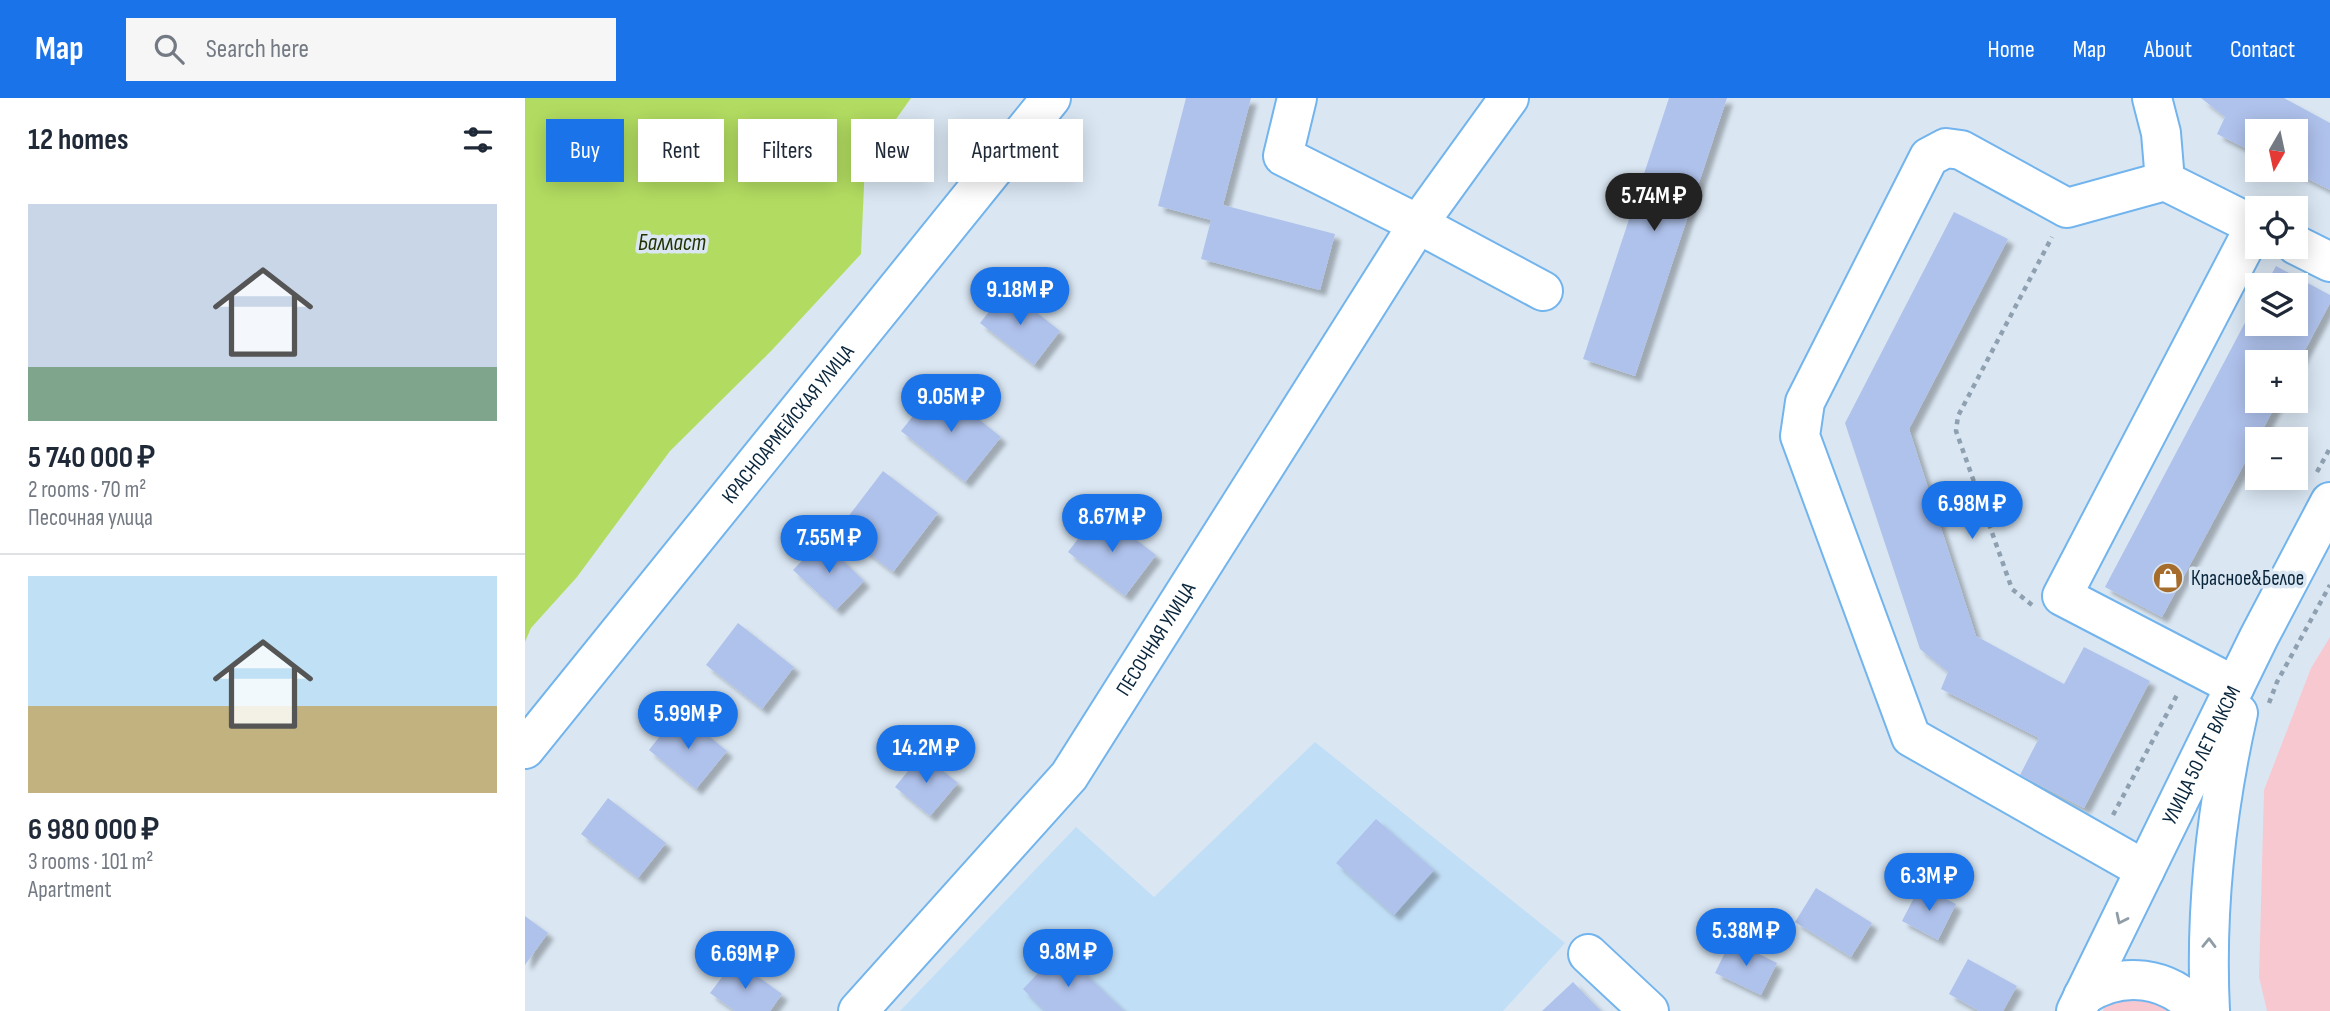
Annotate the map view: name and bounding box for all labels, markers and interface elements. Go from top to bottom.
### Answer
search box [126,18,616,81]
text: Map [35,29,84,69]
icon: search [150,30,188,68]
text: Search here [206,34,309,65]
text: Home [1987,35,2035,64]
text: Map [2073,35,2106,64]
text: About [2144,35,2192,64]
text: Contact [2230,35,2295,64]
chip: Buy [546,119,624,182]
chip: Rent [638,119,724,182]
chip: Filters [738,119,837,182]
chip: New [851,119,934,182]
chip: Apartment [948,119,1083,182]
north arrow [2245,119,2308,182]
map controls [2245,119,2308,490]
icon: filters [459,121,497,159]
text: 12 homes [28,122,129,158]
pin: 5.74M ₽ [1589,174,1719,233]
text: 5.74M ₽ [1621,182,1687,210]
button: locate [2245,196,2308,259]
water label: Балласт [638,229,707,257]
icon: home [200,249,326,375]
pin: 9.18M ₽ [955,268,1085,327]
button: layers [2245,273,2308,336]
text: 9.18M ₽ [986,276,1054,304]
street label: КРАСНОАРМЕЙСКАЯ УЛИЦА [716,339,860,508]
button: + [2245,350,2308,413]
pin: 9.05M ₽ [886,374,1016,434]
text: 9.05M ₽ [917,383,985,411]
button: − [2245,427,2308,490]
text: 5 740 000 ₽ [28,440,155,476]
text: 2 rooms · 70 m² [28,476,146,504]
pin: 6.98M ₽ [1907,482,2037,541]
text: 6.98M ₽ [1938,490,2006,518]
pin: 8.67M ₽ [1047,494,1177,554]
text: 8.67M ₽ [1078,503,1146,531]
text: Песочная улица [28,504,153,532]
pin: 7.55M ₽ [764,516,894,575]
text: 7.55M ₽ [797,524,861,552]
shop icon: Красное&Белое [2151,561,2185,595]
place label: Красное&Белое [2191,566,2304,591]
street label: ПЕСОЧНАЯ УЛИЦА [1111,577,1201,700]
icon: home [200,621,326,747]
street label: УЛИЦА 50 ЛЕТ ВЛКСМ [2157,682,2246,828]
pin: 5.99M ₽ [623,692,753,751]
text: 5.99M ₽ [654,700,722,728]
pin: 14.2M ₽ [861,726,991,785]
text: 14.2M ₽ [892,734,960,762]
text: 6 980 000 ₽ [28,812,159,848]
text: 3 rooms · 101 m² [28,848,153,876]
pin: 6.3M ₽ [1872,854,1986,913]
text: 6.3M ₽ [1900,862,1958,890]
text: Apartment [28,876,112,904]
pin: 5.38M ₽ [1681,908,1811,968]
one-way arrow [2116,912,2130,924]
text: 5.38M ₽ [1712,917,1780,945]
pin: 9.8M ₽ [1011,930,1125,989]
pin: 6.69M ₽ [680,932,810,991]
one-way arrow [2202,937,2217,948]
text: 9.8M ₽ [1039,938,1097,966]
text: 6.69M ₽ [711,940,779,968]

